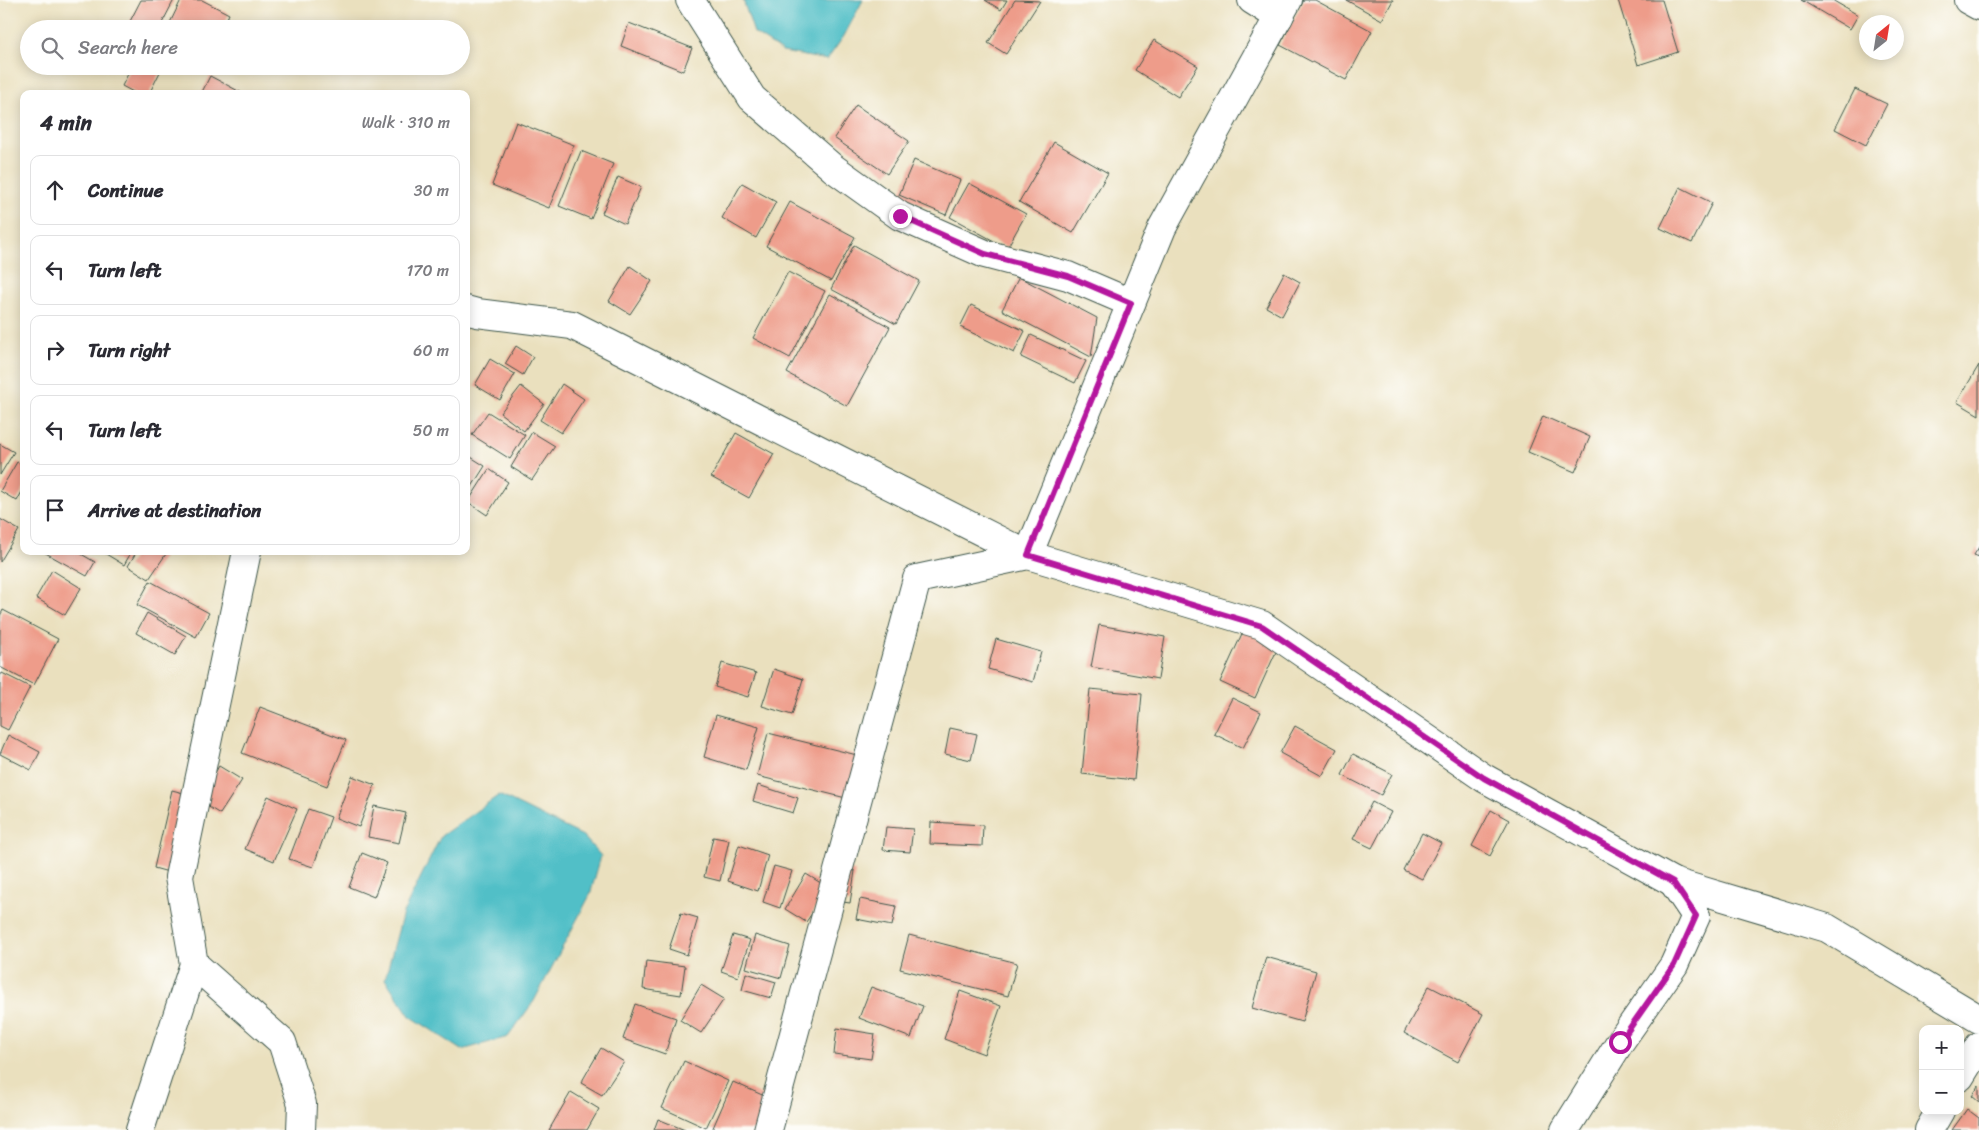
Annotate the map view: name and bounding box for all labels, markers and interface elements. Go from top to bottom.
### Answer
north arrow [1859,15,1904,60]
search box [20,20,470,75]
text: Search here [78,31,178,64]
icon: search [38,34,66,62]
text: 4 min [40,104,92,142]
text: Walk · 310 m [362,108,450,137]
text: Continue [88,174,164,207]
icon: ahead [41,176,69,204]
text: 30 m [414,176,449,205]
route end [889,205,912,228]
text: Turn left [88,254,161,287]
icon: left [41,256,69,284]
text: 170 m [406,256,449,285]
text: Turn right [88,334,170,367]
icon: right [41,336,69,364]
text: 60 m [413,336,449,365]
text: Turn left [88,414,161,447]
icon: left [41,416,69,444]
text: 50 m [413,416,449,445]
text: Arrive at destination [88,494,261,527]
icon: arrive [41,496,69,524]
map controls [1919,1025,1964,1115]
button: + [1919,1025,1964,1070]
route start [1609,1031,1632,1054]
button: − [1919,1070,1964,1115]

